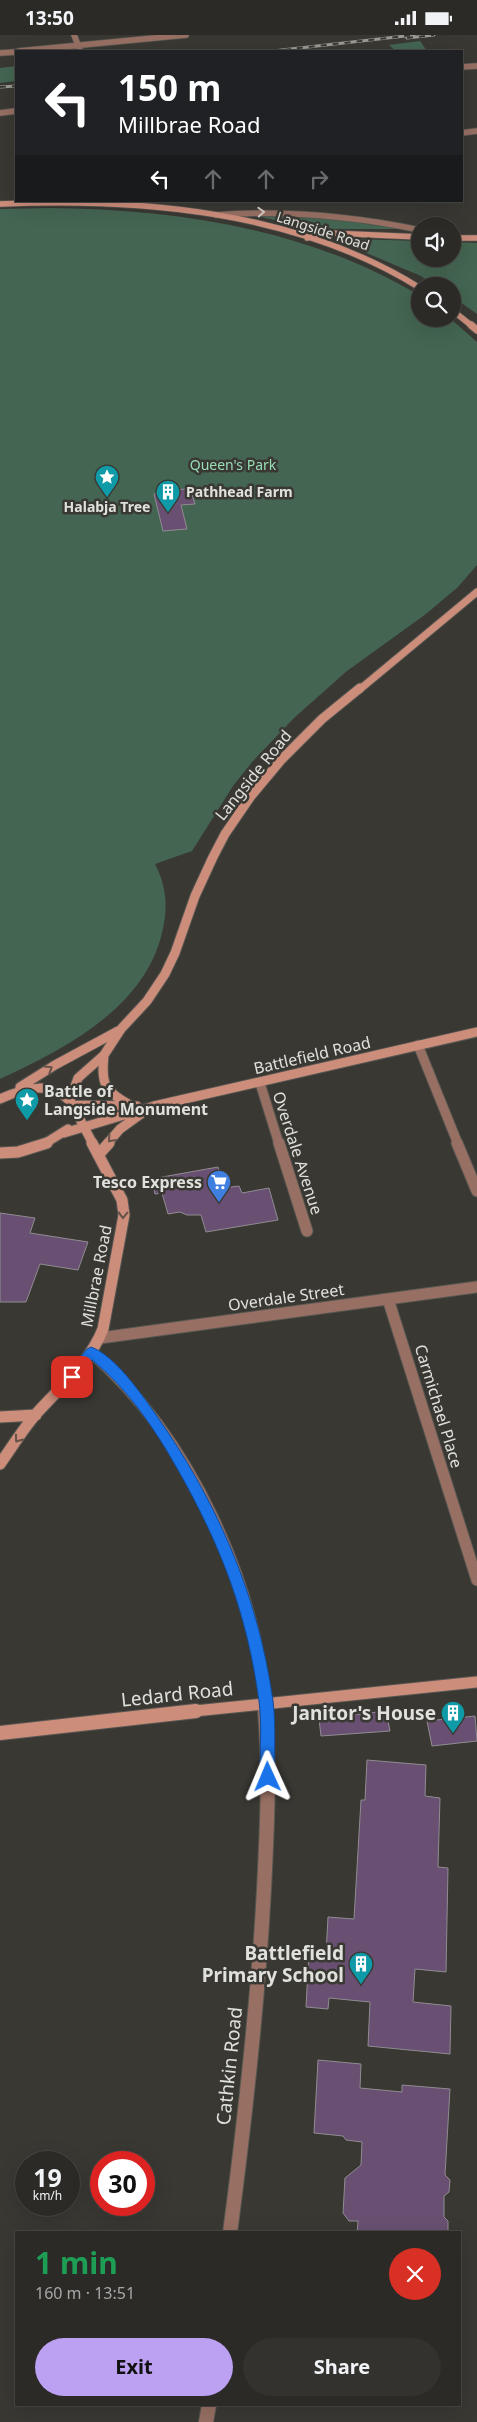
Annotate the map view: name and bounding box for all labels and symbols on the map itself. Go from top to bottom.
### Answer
one-way arrow [257,206,265,217]
street label: Langside Road [274,207,372,254]
park label: Queen's Park [190,455,277,474]
place icon: Halabja Tree [94,464,120,498]
building icon: Pathhead Farm [155,479,181,513]
place label: Pathhead Farm [186,482,293,501]
place label: Halabja Tree [64,497,150,516]
street label: Langside Road [210,725,296,825]
street label: Battlefield Road [251,1031,373,1079]
one-way arrow [44,1065,53,1075]
place label: Battle of Langside Monument [44,1080,208,1120]
place icon: Battle of Langside Monument [14,1087,40,1121]
street label: Overdale Avenue [268,1089,328,1217]
one-way arrow [108,1133,117,1142]
supermarket icon: Tesco Express [206,1169,232,1203]
place label: Tesco Express [93,1171,202,1193]
one-way arrow [118,1212,128,1220]
street label: Millbrae Road [75,1223,117,1329]
street label: Overdale Street [227,1278,346,1316]
street label: Carmichael Place [410,1342,468,1470]
pin [51,1356,93,1398]
one-way arrow [15,1434,24,1443]
street label: Ledard Road [120,1675,234,1713]
place label: Janitor's House [290,1700,436,1726]
building icon: Janitor's House [440,1700,466,1734]
position arrow [241,1750,293,1802]
place label: Battlefield Primary School [202,1940,344,1988]
building icon: Battlefield Primary School [348,1951,374,1985]
street label: Cathkin Road [210,2006,248,2126]
speed limit sign: 30 [90,2151,155,2216]

